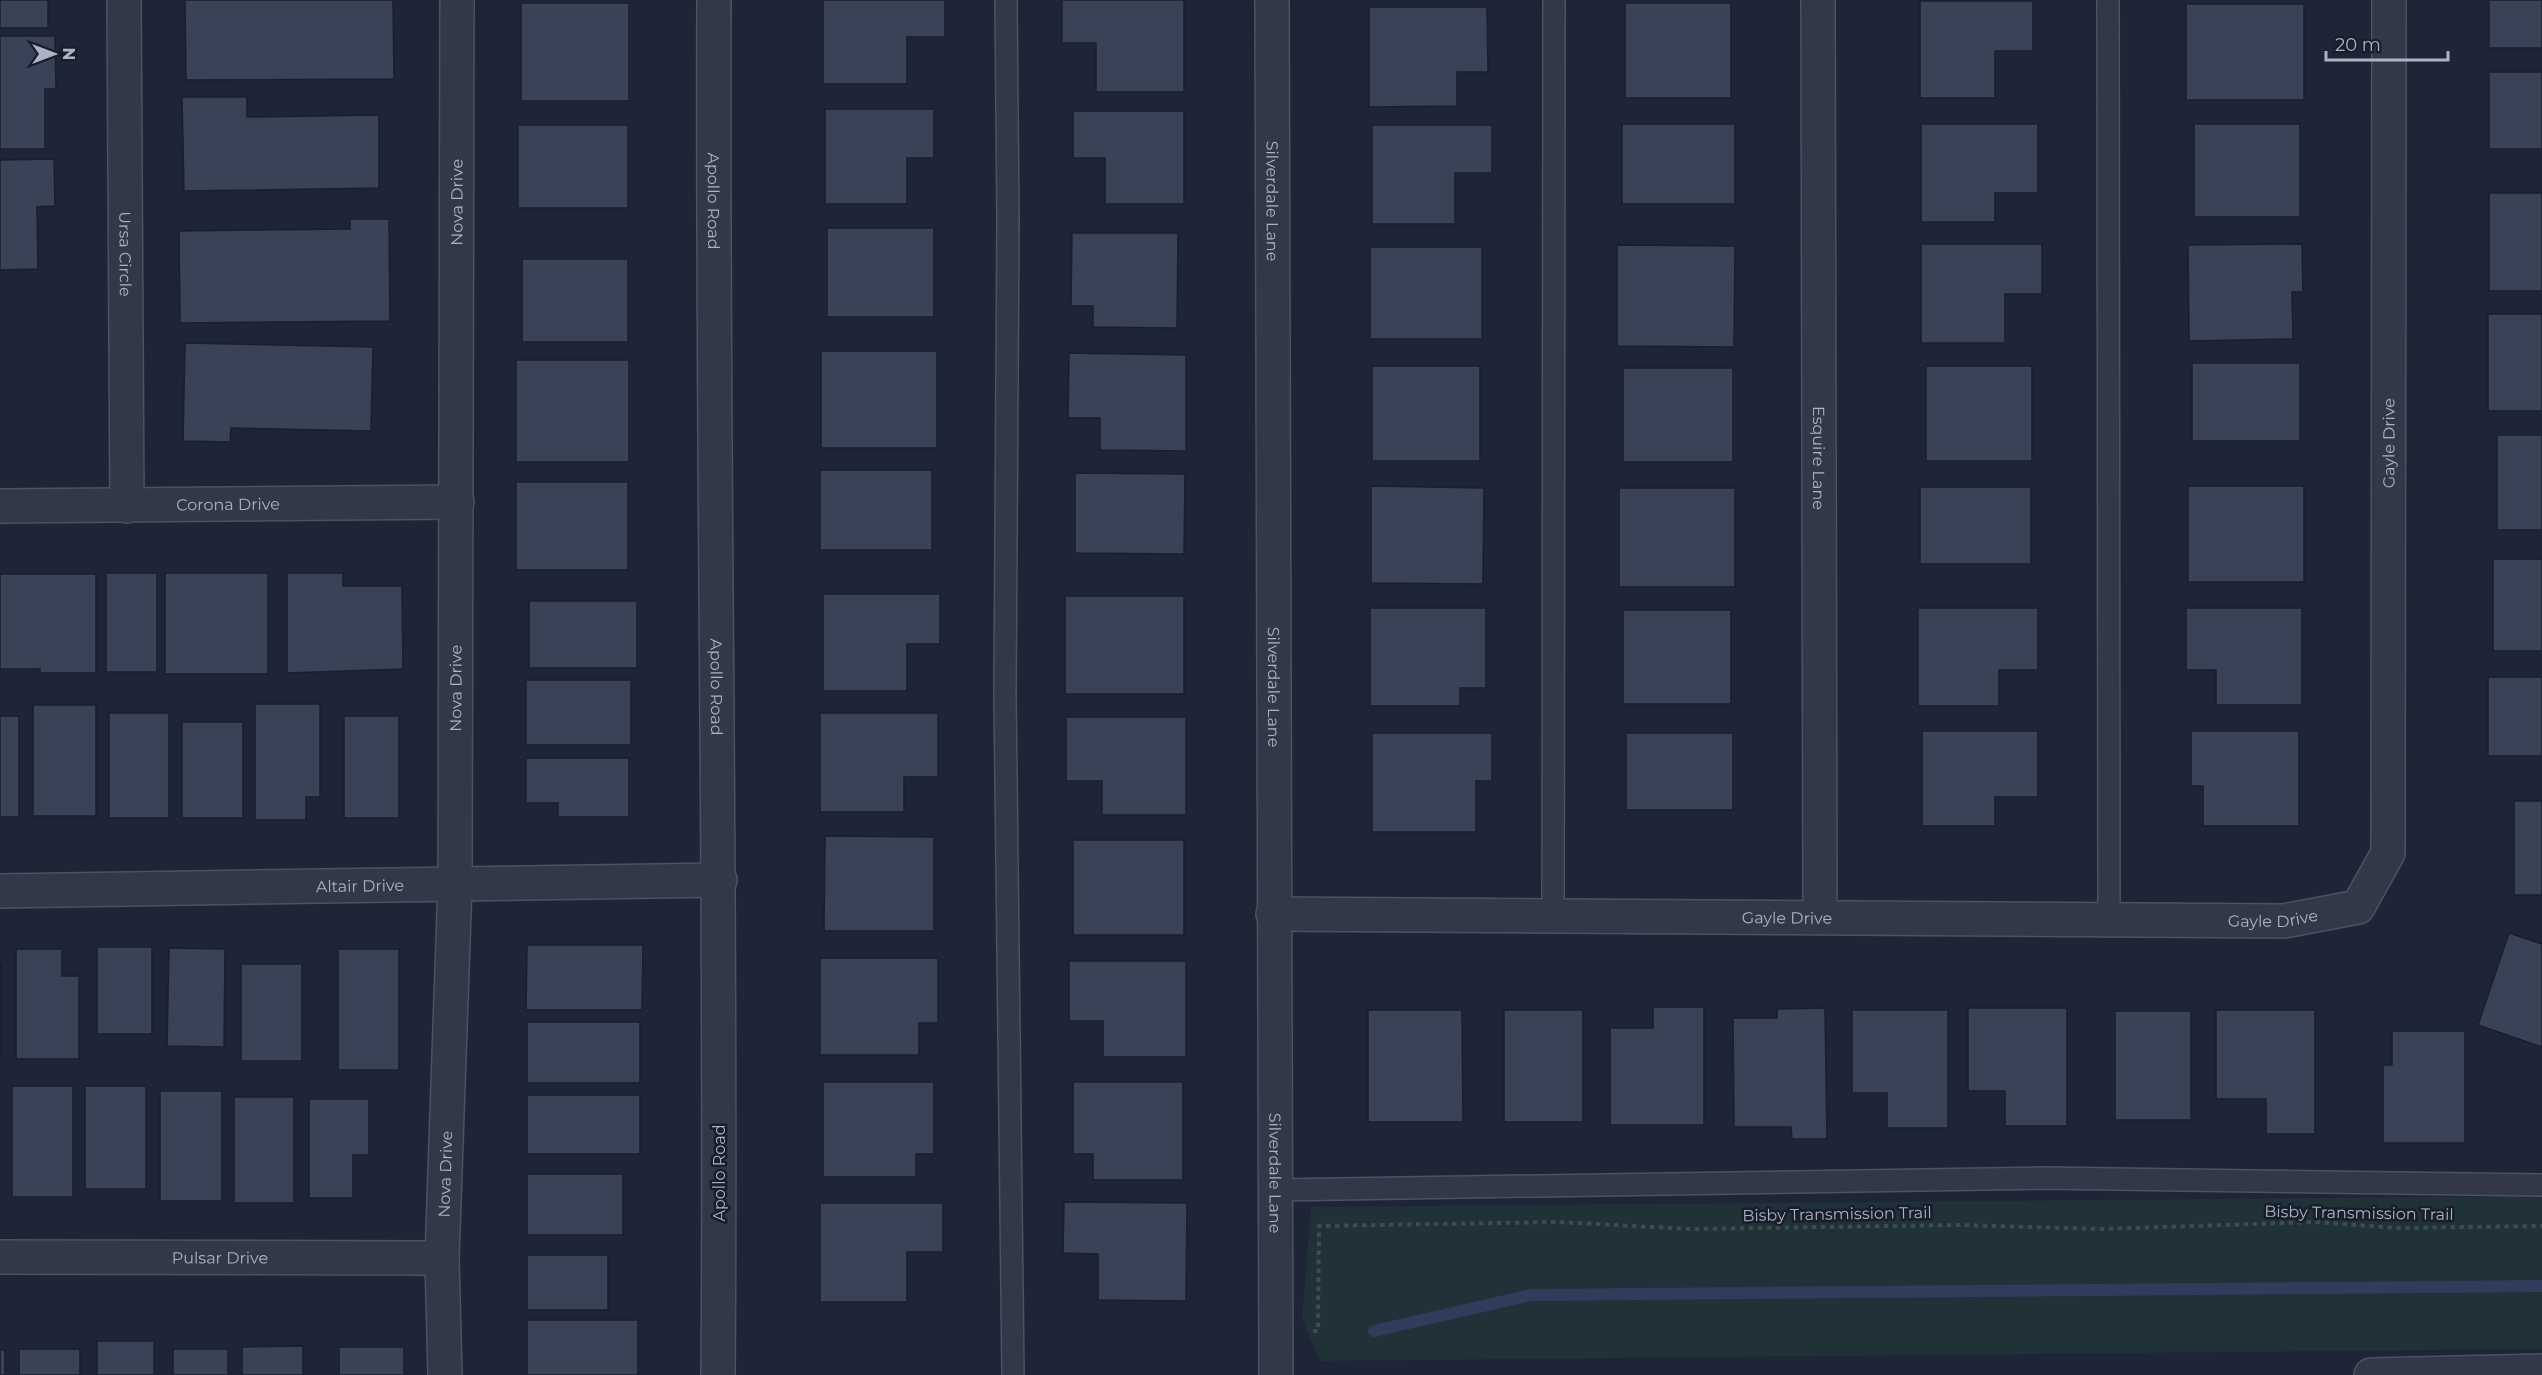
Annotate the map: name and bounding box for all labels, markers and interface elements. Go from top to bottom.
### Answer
north arrow [24,24,84,84]
scale bar [2326,24,2448,62]
text: 20 m [2335,34,2381,56]
text: N [59,48,78,60]
street label: Silverdale Lane [1263,141,1282,261]
street label: Apollo Road [704,152,723,250]
street label: Nova Drive [447,159,466,246]
street label: Ursa Circle [116,211,135,297]
street label: Gayle Drive [2379,398,2398,488]
street label: Esquire Lane [1809,406,1829,510]
street label: Corona Drive [176,494,280,514]
street label: Silverdale Lane [1264,627,1284,747]
street label: Apollo Road [707,638,727,736]
street label: Nova Drive [446,645,465,732]
street label: Altair Drive [316,875,404,896]
street label: Gayle Drive [2228,905,2319,931]
street label: Gayle Drive [1742,908,1832,927]
street label: Silverdale Lane [1266,1113,1285,1233]
street label: Apollo Road [710,1124,729,1222]
street label: Nova Drive [434,1130,456,1218]
street label: Bisby Transmission Trail [2264,1202,2454,1224]
street label: Bisby Transmission Trail [1742,1203,1932,1225]
street label: Pulsar Drive [172,1248,268,1267]

